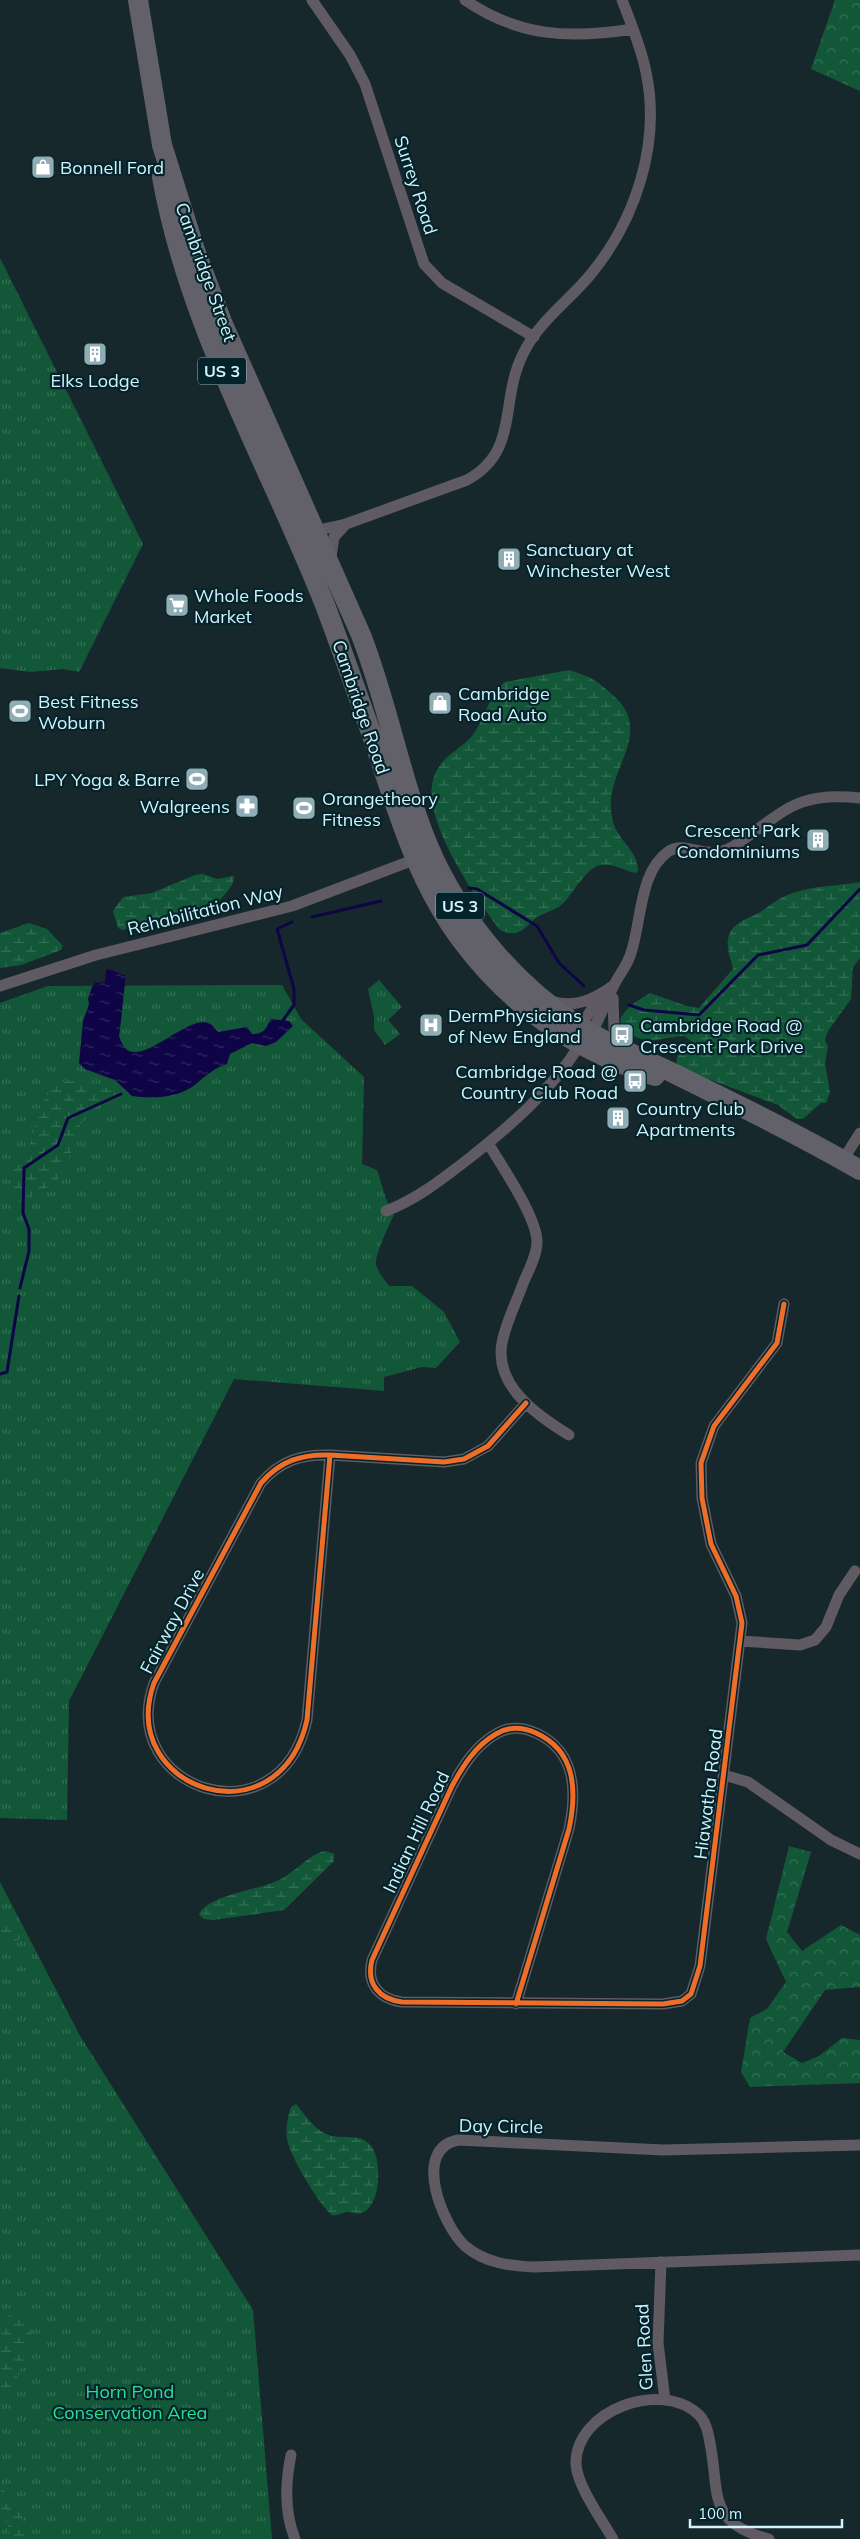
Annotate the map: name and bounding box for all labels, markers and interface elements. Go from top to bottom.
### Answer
street label: Surrey Road [389,133,443,237]
shop icon: Bonnell Ford [30,154,56,180]
place label: Bonnell Ford [60,156,164,179]
street label: Cambridge Street [170,199,242,345]
building icon: Elks Lodge [82,341,108,367]
road number: US 3 [198,358,246,384]
place label: Elks Lodge [50,369,140,392]
place label: Sanctuary at Winchester West [526,538,670,582]
building icon: Sanctuary at Winchester West [496,546,522,572]
place label: Whole Foods Market [194,584,304,628]
supermarket icon: Whole Foods Market [164,592,190,618]
street label: Cambridge Road [327,637,395,777]
place label: Cambridge Road Auto [458,682,550,726]
place label: Best Fitness Woburn [38,690,139,734]
shop icon: Cambridge Road Auto [427,690,453,716]
sports icon: Best Fitness Woburn [7,698,33,724]
sports icon: LPY Yoga & Barre [184,766,210,792]
place label: LPY Yoga & Barre [34,768,180,791]
place label: Orangetheory Fitness [322,787,438,831]
pharmacy icon: Walgreens [234,793,260,819]
place label: Walgreens [140,795,230,818]
sports icon: Orangetheory Fitness [291,795,317,821]
place label: Crescent Park Condominiums [676,819,801,863]
building icon: Crescent Park Condominiums [805,827,831,853]
street label: Rehabilitation Way [125,879,286,940]
road number: US 3 [436,892,484,919]
place label: DermPhysicians of New England [448,1004,582,1048]
hospital icon: DermPhysicians of New England [418,1012,444,1038]
place label: Cambridge Road @ Crescent Park Drive [640,1014,804,1058]
bus stop icon: Cambridge Road @ Crescent Park Drive [609,1022,635,1048]
place label: Cambridge Road @ Country Club Road [455,1060,618,1104]
bus stop icon: Cambridge Road @ Country Club Road [622,1068,648,1094]
place label: Country Club Apartments [636,1097,744,1141]
building icon: Country Club Apartments [605,1105,631,1131]
street label: Fairway Drive [135,1564,209,1678]
street label: Hiawatha Road [689,1727,727,1861]
street label: Indian Hill Road [378,1767,454,1897]
street label: Day Circle [459,2114,543,2138]
street label: Glen Road [630,2303,658,2391]
park label: Horn Pond Conservation Area [53,2380,207,2424]
scale bar [690,2496,842,2528]
text: 100 m [698,2504,742,2523]

